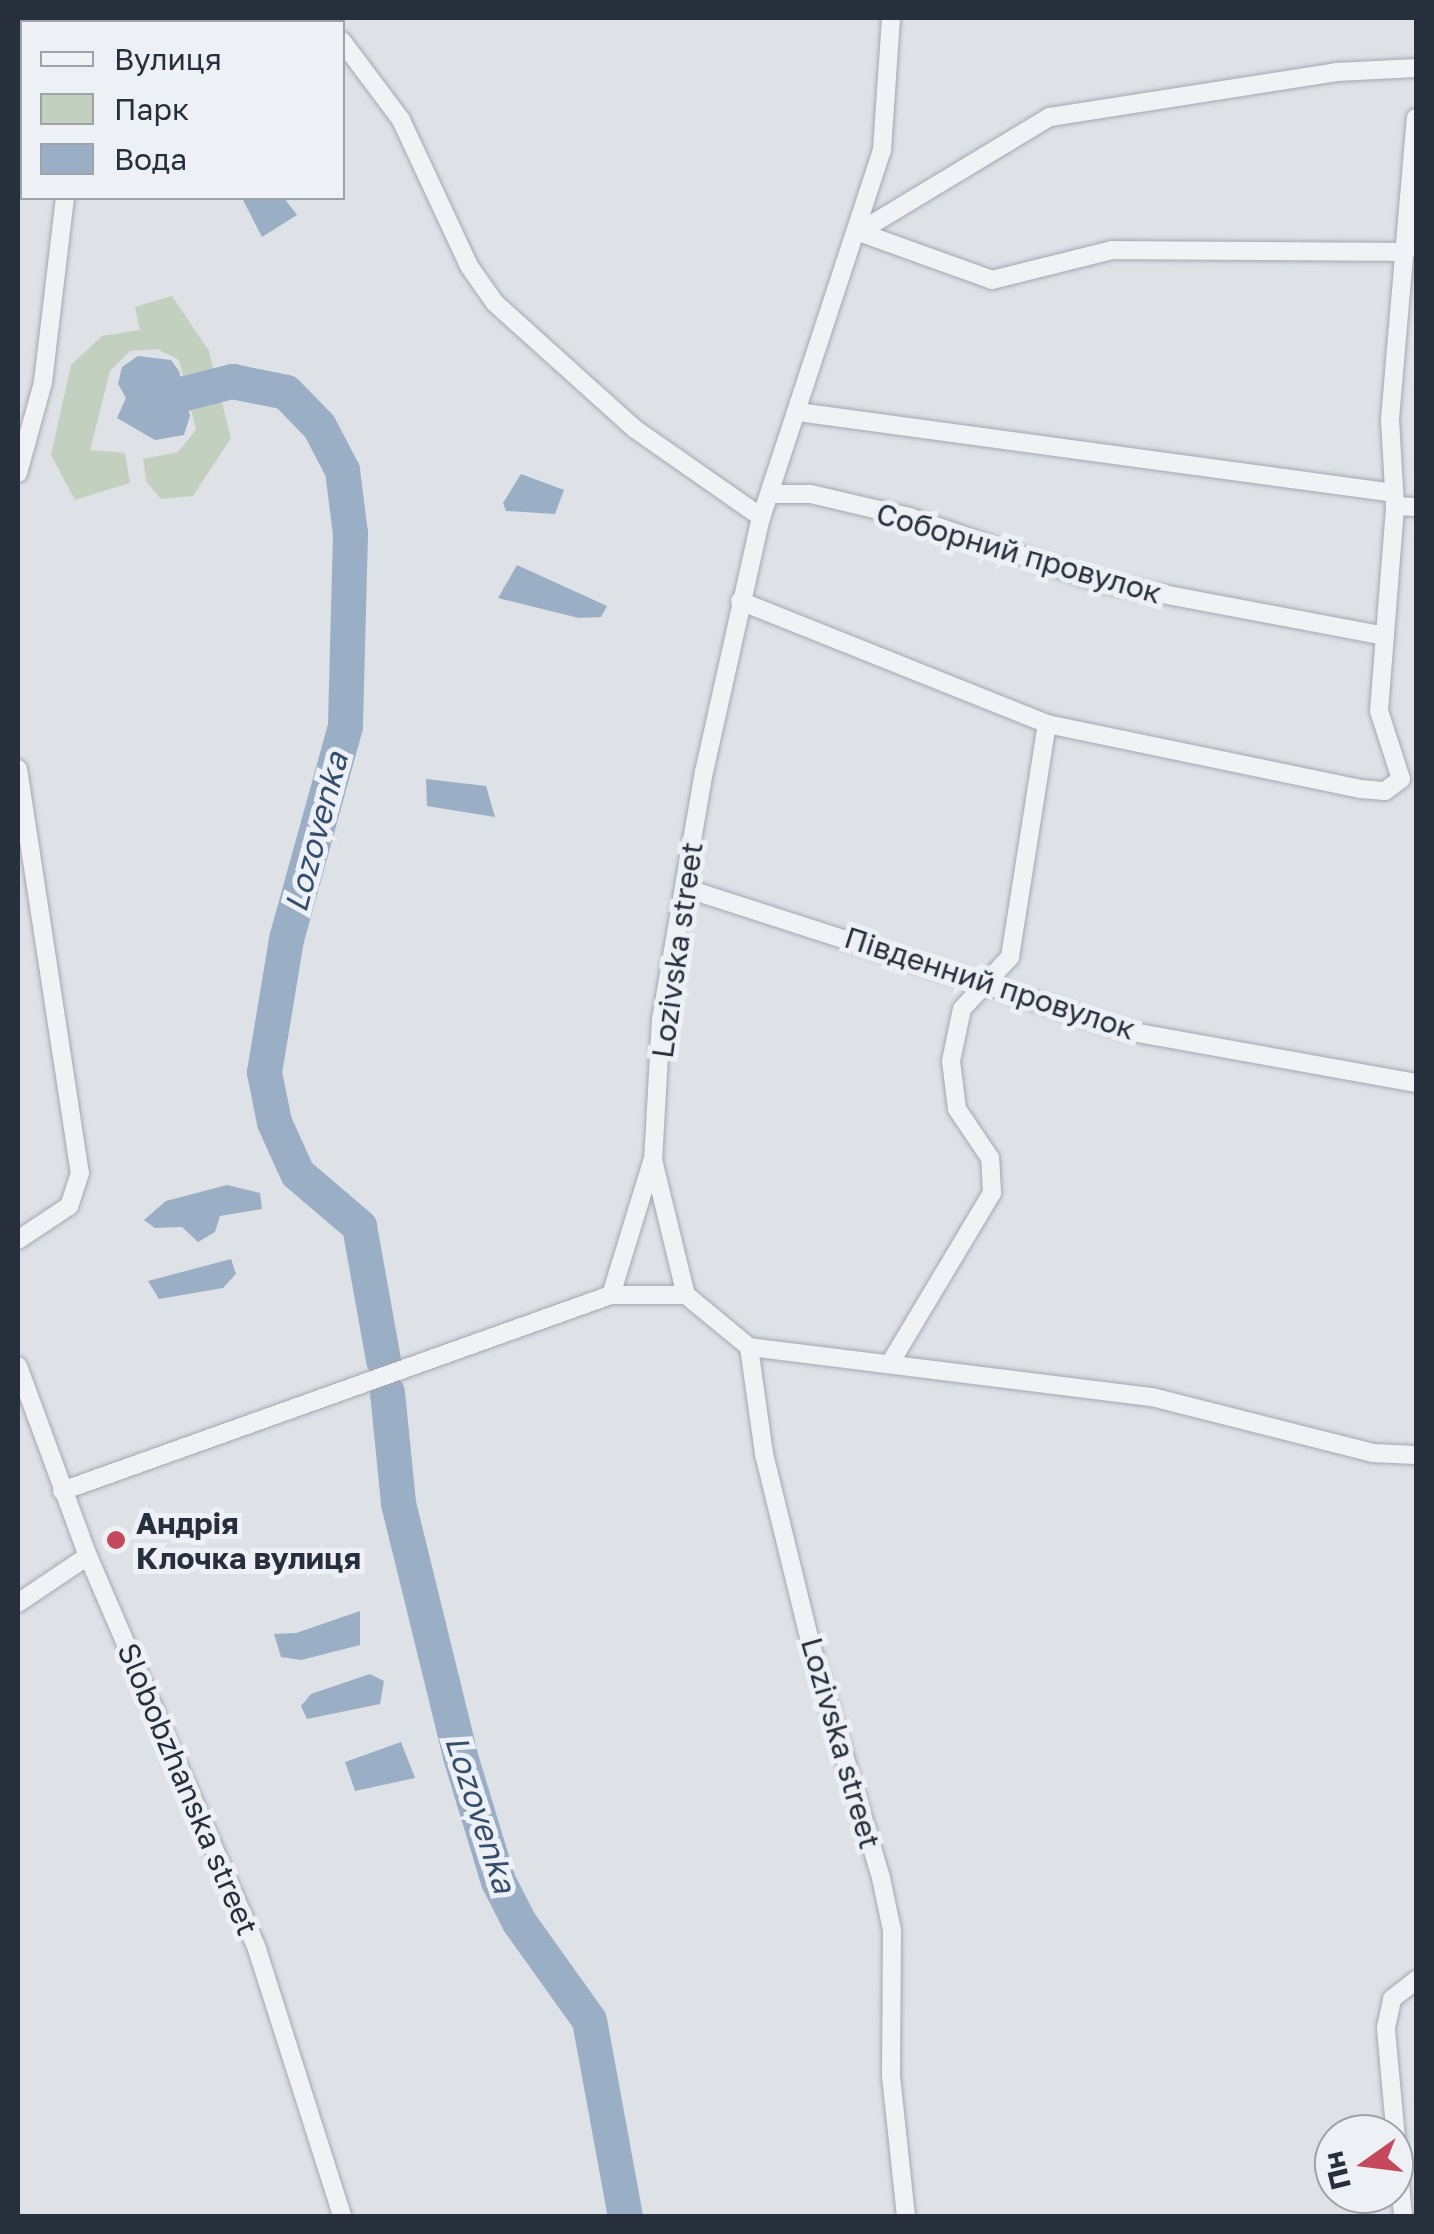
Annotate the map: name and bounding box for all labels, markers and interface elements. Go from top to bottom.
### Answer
legend [20,20,345,200]
text: Вулиця [114,41,222,77]
text: Парк [114,91,189,127]
text: Вода [114,141,187,177]
street label: Соборний провулок [872,495,1166,611]
water label: Lozovenka [276,748,356,916]
street label: Lozivska street [644,840,710,1060]
street label: Південний провулок [840,919,1140,1047]
place label: Андрія Клочка вулиця [136,1505,361,1576]
marker: Андрія Клочка вулиця [105,1529,127,1551]
street label: Lozivska street [794,1633,888,1853]
street label: Slobobzhanska street [110,1638,266,1940]
water label: Lozovenka [437,1730,525,1898]
north arrow [1314,2114,1414,2214]
text: Пн [1316,2148,1357,2193]

